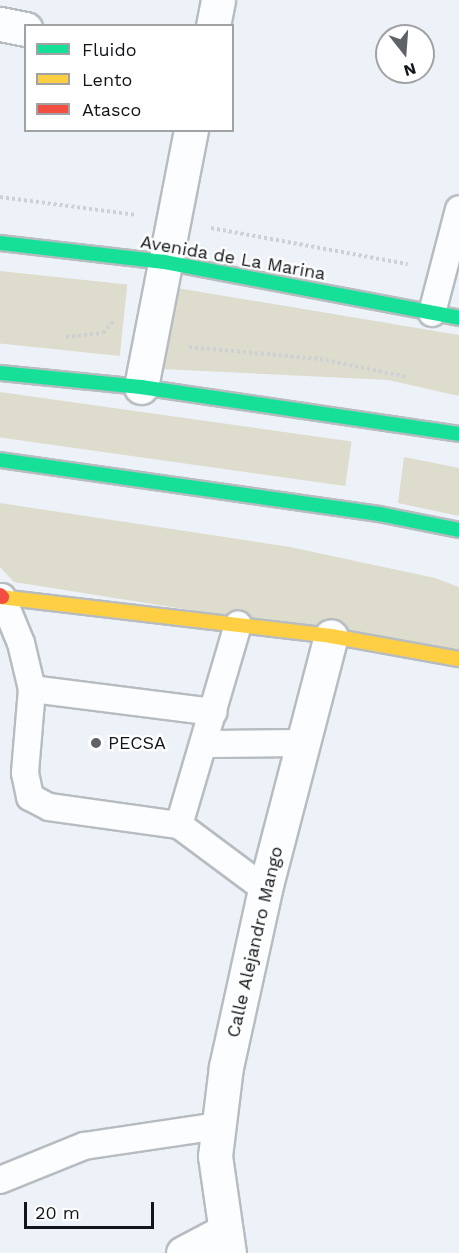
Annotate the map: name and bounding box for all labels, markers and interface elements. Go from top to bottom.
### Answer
legend [24,24,234,132]
north arrow [375,24,435,84]
text: Fluido [82,39,136,60]
text: N [401,59,418,81]
text: Lento [82,69,132,90]
text: Atasco [82,99,141,120]
street label: Avenida de La Marina [138,231,328,285]
place label: PECSA [108,732,166,754]
marker: PECSA [89,736,103,750]
street label: Calle Alejandro Mango [222,844,288,1040]
scale bar [27,1190,158,1228]
text: 20 m [35,1202,80,1223]

